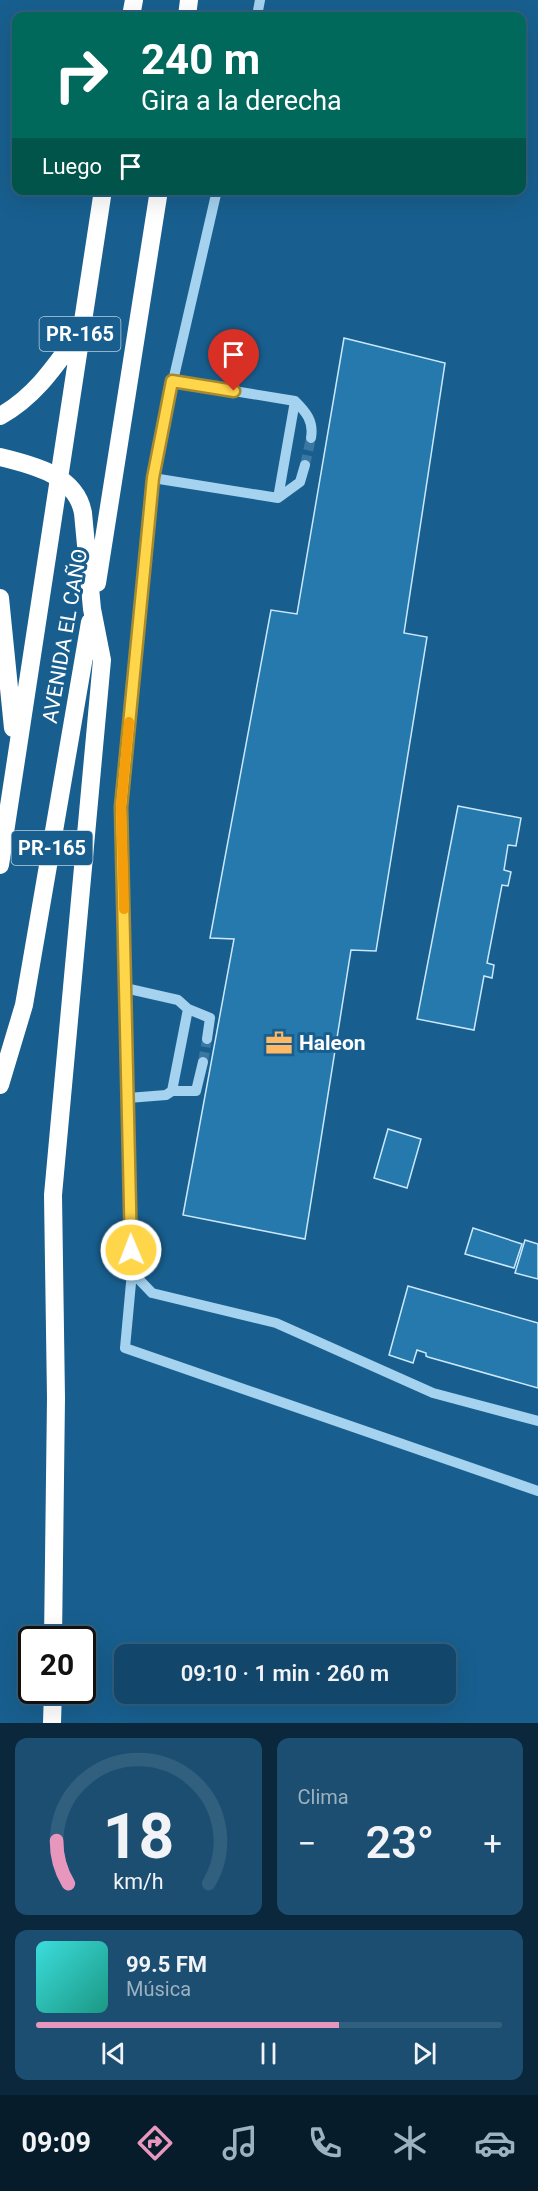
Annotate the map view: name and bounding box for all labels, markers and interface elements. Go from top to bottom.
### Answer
text: 240 m [141,35,260,84]
icon: right [42,36,120,114]
text: Gira a la derecha [141,85,342,117]
icon: arrive [114,150,147,183]
text: Luego [42,154,102,179]
road number: PR-165 [40,317,121,351]
pin [208,329,259,391]
icon: arrive [217,338,250,371]
street label: AVENIDA EL CAÑO [38,547,92,725]
road number: PR-165 [11,831,92,865]
office icon: Haleon [264,1028,294,1058]
place label: Haleon [299,1031,366,1055]
position arrow [99,1218,163,1282]
speed limit sign: 20 [18,1626,96,1704]
text: 09:10 · 1 min · 260 m [181,1661,389,1686]
text: Clima [298,1785,349,1809]
text: 18 [102,1800,174,1873]
text: 23° [365,1816,434,1869]
text: − [298,1824,316,1863]
text: + [483,1824,502,1863]
text: km/h [113,1869,163,1894]
text: 99.5 FM [126,1952,207,1977]
text: Música [126,1977,191,2001]
icon: previous [97,2037,130,2070]
icon: pause [252,2037,285,2070]
icon: next [408,2037,441,2070]
icon: directions [134,2122,176,2164]
icon: music [219,2122,261,2164]
icon: phone [304,2122,346,2164]
icon: climate [389,2122,431,2164]
icon: car [474,2122,516,2164]
text: 09:09 [22,2127,91,2159]

